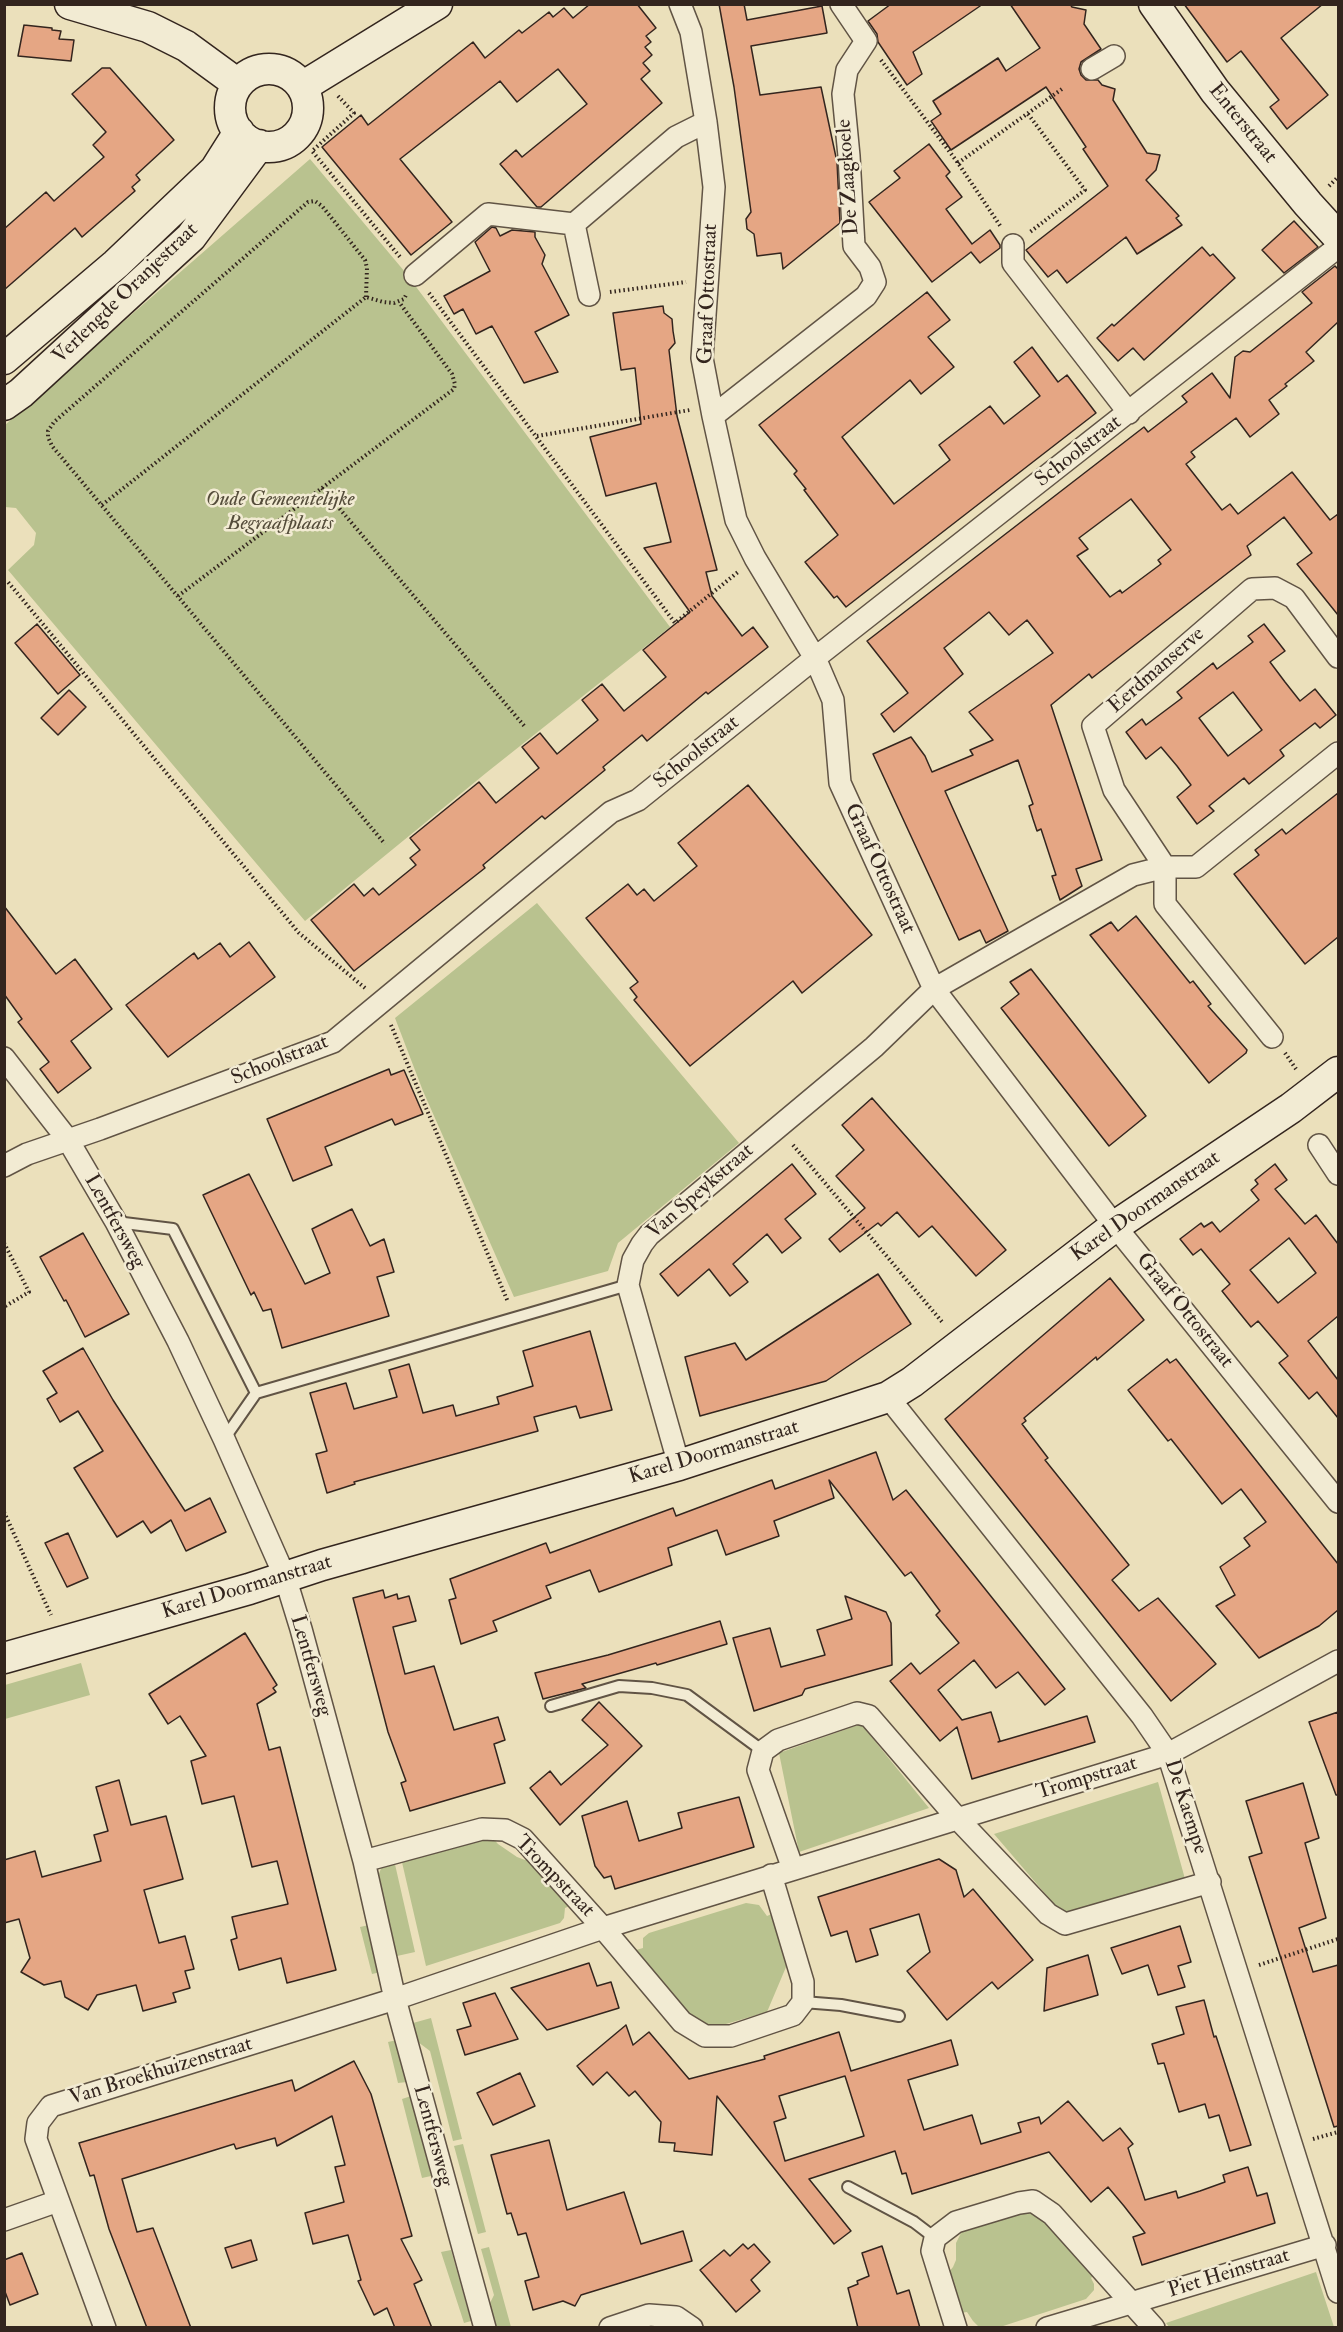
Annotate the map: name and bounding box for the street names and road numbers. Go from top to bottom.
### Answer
street label: Enterstraat [1202,79,1282,169]
street label: De Zaagkoele [832,118,866,236]
street label: Verlengde Oranjestraat [48,218,204,370]
street label: Graaf Ottostraat [694,223,724,365]
street label: Schoolstraat [1031,410,1127,494]
street label: Eerdmanserve [1104,622,1210,720]
street label: Schoolstraat [649,711,745,795]
street label: Graaf Ottostraat [838,800,920,938]
street label: Schoolstraat [228,1030,332,1092]
street label: Van Speykstraat [643,1139,759,1245]
street label: Karel Doormanstraat [1066,1146,1226,1268]
street label: Lentfersweg [78,1170,150,1274]
street label: Graaf Ottostraat [1130,1248,1238,1374]
street label: Karel Doormanstraat [626,1415,802,1491]
street label: Karel Doormanstraat [159,1550,335,1626]
street label: Lentfersweg [284,1613,336,1719]
street label: Trompstraat [1034,1752,1140,1806]
street label: De Kaempe [1158,1757,1212,1857]
street label: Trompstraat [509,1831,599,1923]
street label: Van Broekhuizenstraat [66,2032,256,2112]
street label: Lentfersweg [406,2083,458,2189]
street label: Piet Heinstraat [1165,2244,1293,2304]

